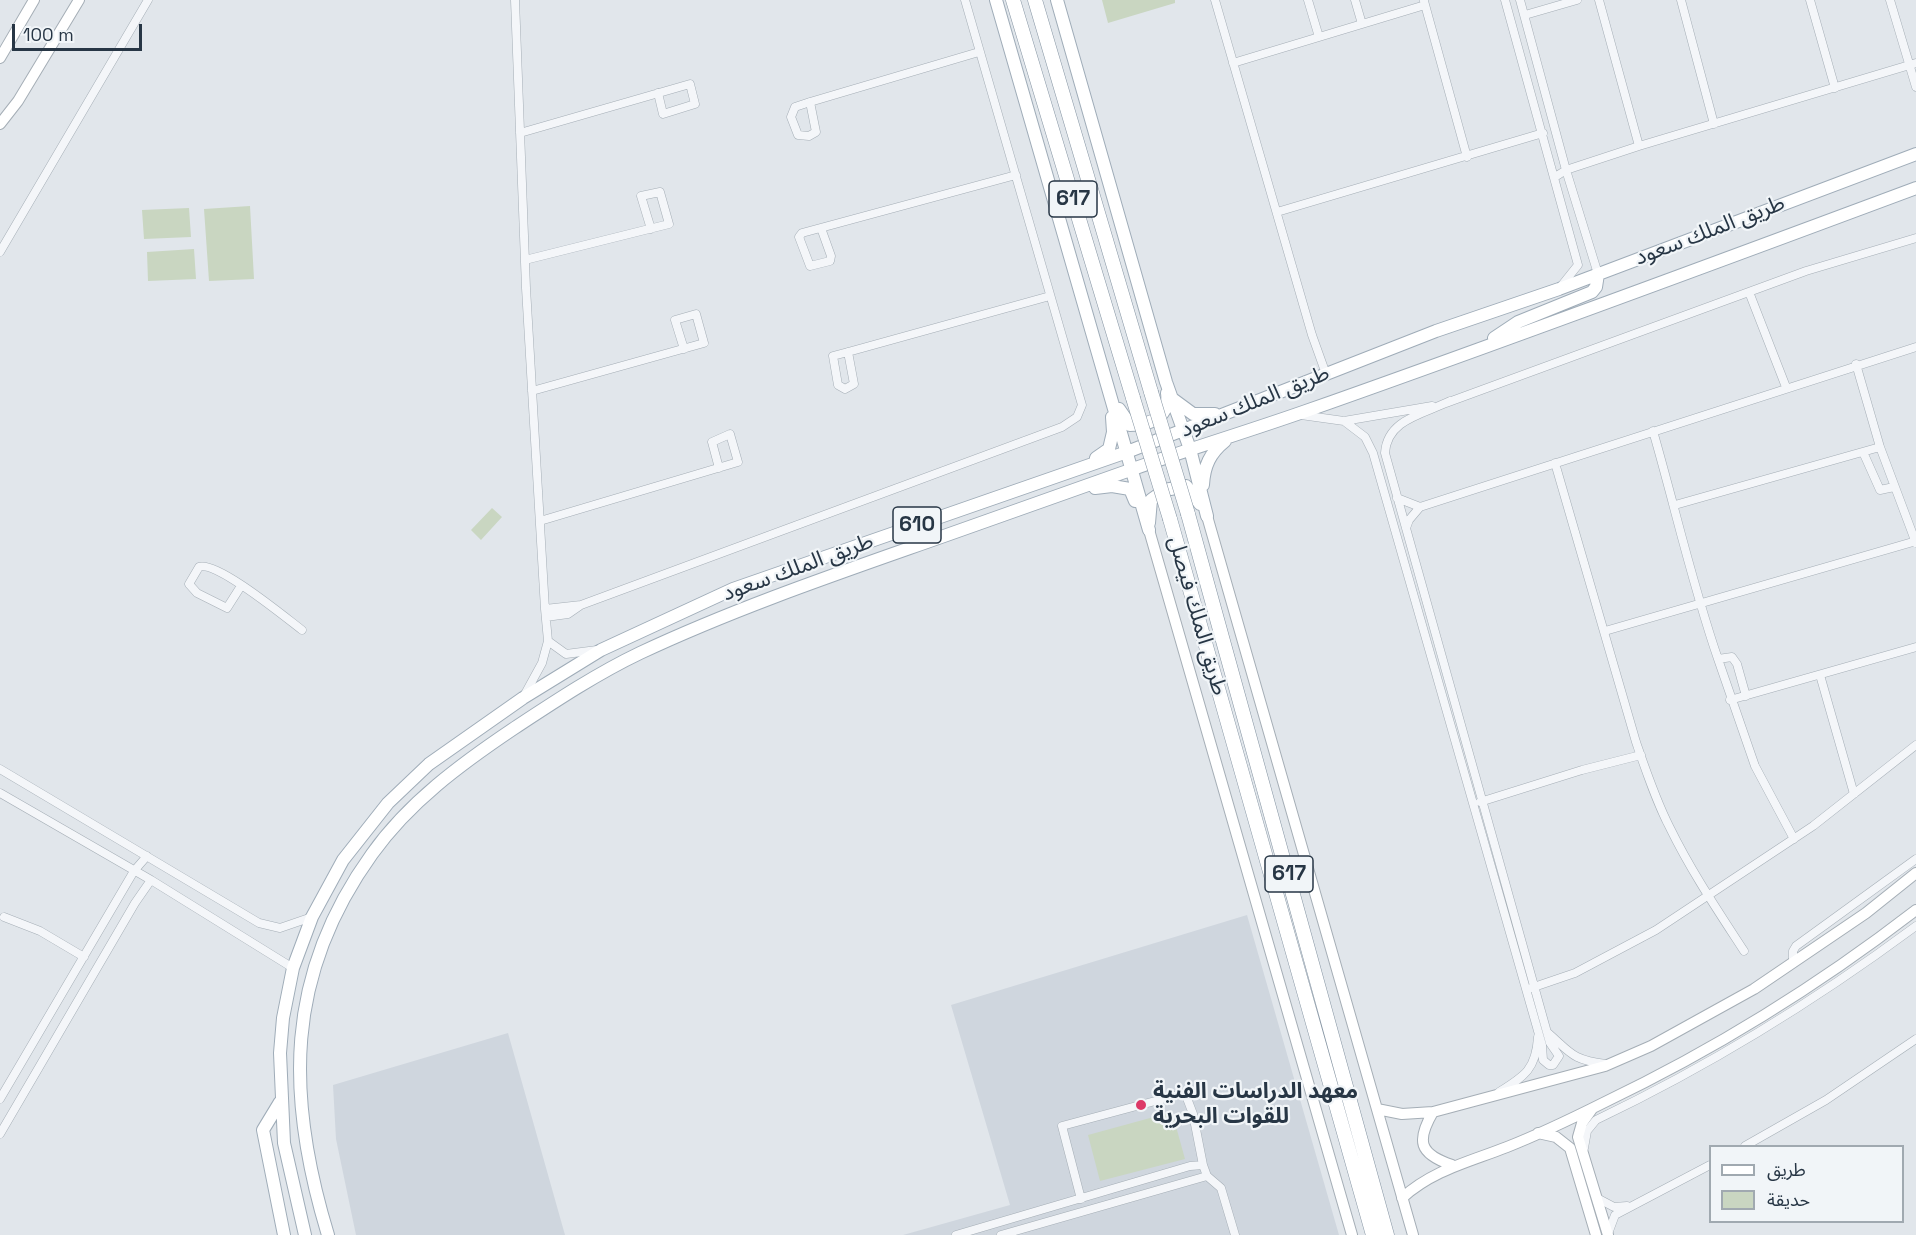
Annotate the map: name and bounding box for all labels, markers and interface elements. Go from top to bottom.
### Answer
scale bar [15,12,146,50]
text: 100 m [23,23,74,46]
road number: 617 [1049,181,1097,217]
street label: طريق الملك سعود [1631,190,1789,272]
street label: طريق الملك سعود [1176,360,1334,444]
road number: 610 [893,507,941,543]
street label: طريق الملك سعود [719,528,877,608]
street label: طريق الملك فيصل [1162,533,1232,699]
road number: 617 [1265,856,1313,892]
place label: معهد الدراسات الفنية للقوات البحرية [1153,1079,1358,1130]
marker: معهد الدراسات الفنية للقوات البحرية [1134,1098,1148,1112]
legend [1709,1145,1904,1223]
text: طريق [1767,1158,1806,1181]
text: حديقة [1767,1188,1810,1211]

